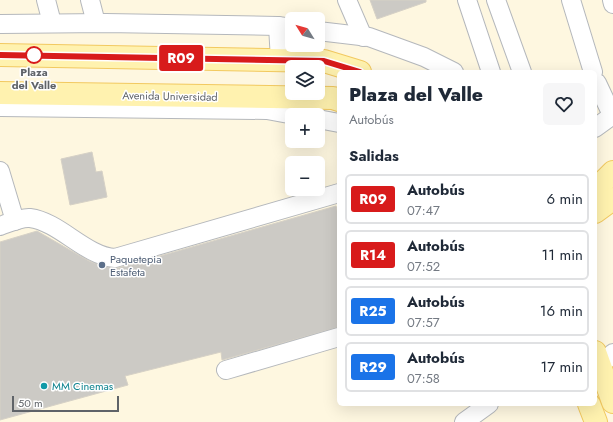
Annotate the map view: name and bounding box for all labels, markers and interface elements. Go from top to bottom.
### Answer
north arrow [285,12,325,52]
map controls [285,12,325,196]
line badge: R09 [158,45,204,71]
marker: Plaza del Valle [25,46,43,64]
text: R09 [167,48,195,68]
button: layers [285,60,325,100]
place label: Plaza del Valle [12,64,56,93]
text: Plaza del Valle [349,81,483,108]
button: heart [543,83,585,125]
street label: Avenida Universidad [122,87,218,105]
button: + [285,108,325,148]
text: Autobús [349,110,394,129]
text: Salidas [349,145,399,167]
button: − [285,156,325,196]
text: Autobús [407,179,465,201]
text: 6 min [546,188,583,210]
text: R09 [359,189,387,209]
text: 07:47 [407,201,440,220]
text: Autobús [407,235,465,257]
text: 11 min [542,244,583,266]
text: R14 [360,245,386,265]
place label: Paquetepia Estafeta [110,251,161,280]
text: 07:52 [407,257,440,276]
marker: Paquetepia Estafeta [97,260,107,270]
text: Autobús [407,291,465,313]
text: 16 min [540,300,583,322]
text: R25 [359,301,387,321]
text: 07:57 [407,313,440,332]
text: Autobús [407,347,465,369]
text: 17 min [540,356,583,378]
text: R29 [359,357,387,377]
text: 07:58 [407,369,440,388]
place label: MM Cinemas [52,378,114,394]
marker: MM Cinemas [39,381,49,391]
scale bar [12,394,119,413]
text: 50 m [18,395,43,411]

